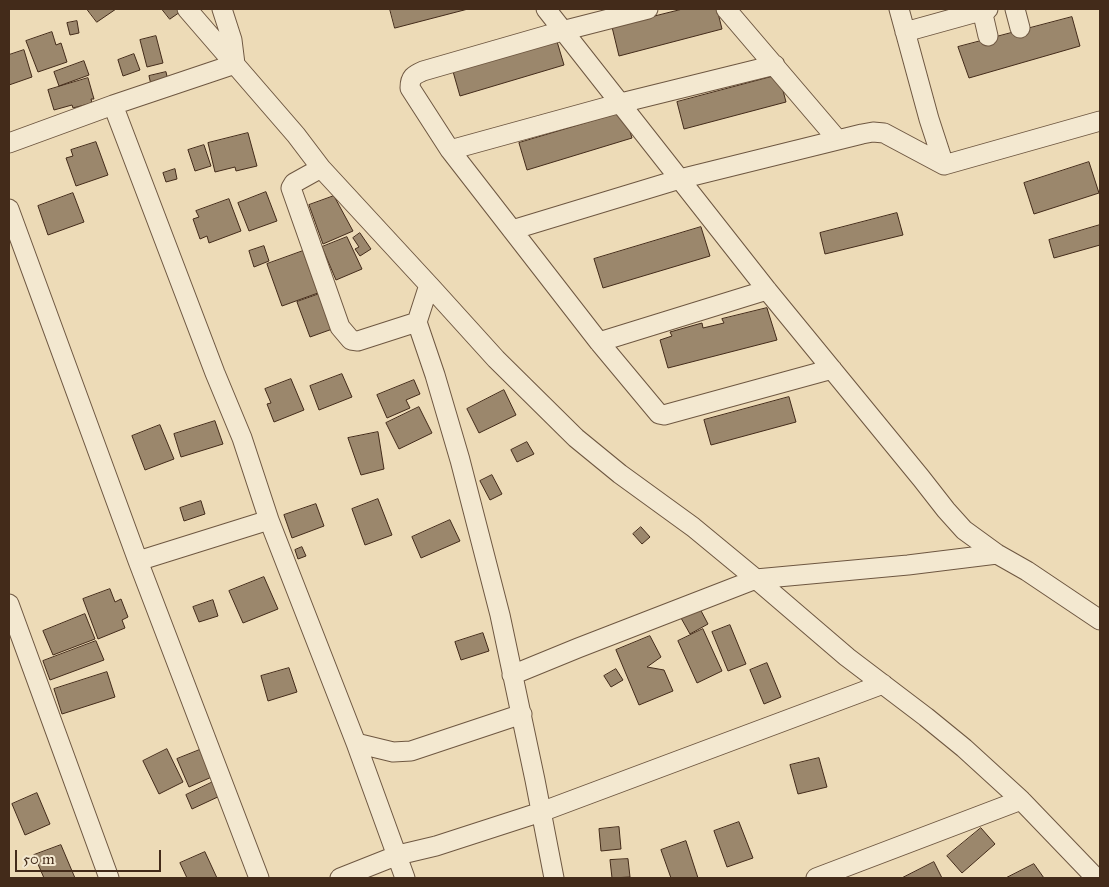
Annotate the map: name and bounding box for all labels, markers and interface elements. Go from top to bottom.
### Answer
scale bar [18,840,164,872]
text: 50 m [23,850,55,868]

